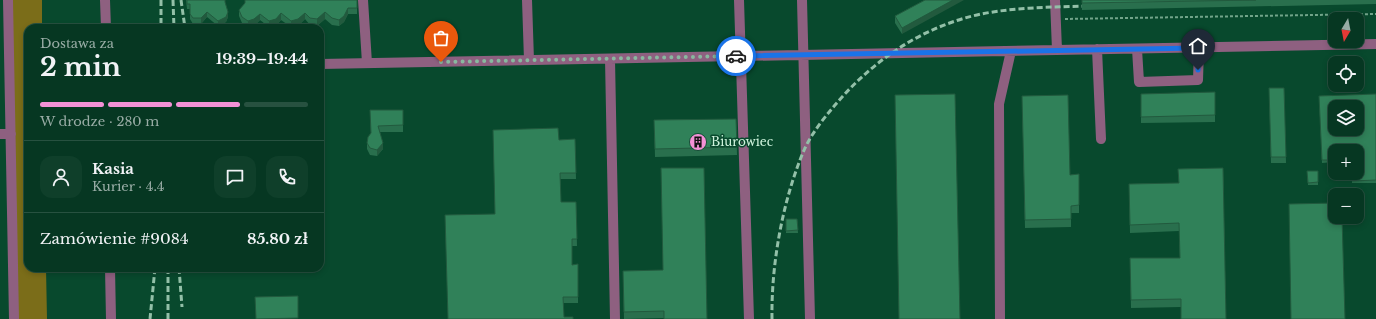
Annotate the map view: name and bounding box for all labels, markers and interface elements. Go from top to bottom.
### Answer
north arrow [1328,12,1364,48]
map controls [1328,12,1364,224]
pin [424,21,458,62]
icon: bag [430,27,452,49]
pin [1181,29,1215,70]
text: Dostawa za [40,35,114,52]
icon: home [1187,35,1209,57]
courier [716,36,756,76]
icon: car [725,45,747,67]
text: 19:39–19:44 [216,49,308,68]
text: 2 min [40,51,121,83]
button: locate [1328,56,1364,92]
button: layers [1328,100,1364,136]
text: W drodze · 280 m [40,113,159,130]
building icon: Biurowiec [688,132,708,152]
place label: Biurowiec [711,134,774,149]
button: + [1328,144,1364,180]
button: person [40,156,82,198]
button: chat [214,156,256,198]
button: phone [266,156,308,198]
text: Kasia [92,159,134,178]
text: Kurier · 4.4 [92,178,164,195]
button: − [1328,188,1364,224]
text: Zamówienie #9084 [40,229,189,248]
text: 85.80 zł [247,229,308,248]

